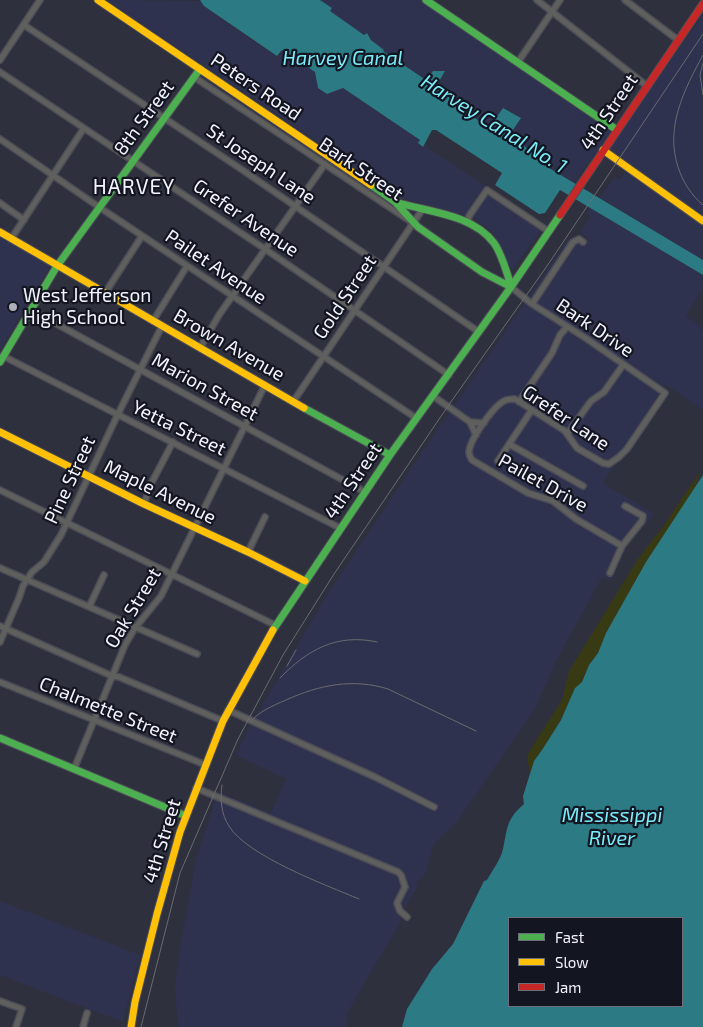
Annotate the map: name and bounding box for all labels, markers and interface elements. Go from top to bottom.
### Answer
water label: Harvey Canal [283,46,403,70]
street label: Peters Road [207,48,305,126]
water label: Harvey Canal No. 1 [417,69,571,179]
street label: 4th Street [575,70,643,154]
street label: 8th Street [109,76,179,160]
street label: St Joseph Lane [202,119,320,209]
street label: Bark Street [315,133,407,205]
district label: HARVEY [92,174,176,200]
street label: Grefer Avenue [189,174,303,262]
street label: Pailet Avenue [161,225,271,309]
street label: Gold Street [309,251,381,343]
place label: West Jefferson High School [23,285,151,329]
street label: Bark Drive [552,294,638,362]
marker: West Jefferson High School [7,301,19,313]
street label: Brown Avenue [169,304,289,386]
street label: Marion Street [148,348,262,426]
street label: Grefer Lane [518,381,614,455]
street label: Yetta Street [128,395,230,461]
street label: Pine Street [40,432,100,528]
street label: 4th Street [319,439,387,523]
street label: Pailet Drive [494,449,592,517]
street label: Maple Avenue [100,455,220,529]
street label: Oak Street [100,564,166,652]
street label: Chalmette Street [36,672,180,748]
street label: 4th Street [138,796,186,886]
water label: Mississippi River [562,803,662,850]
legend [508,917,683,1007]
text: Fast [555,928,584,946]
text: Slow [555,953,589,971]
text: Jam [555,978,581,996]

